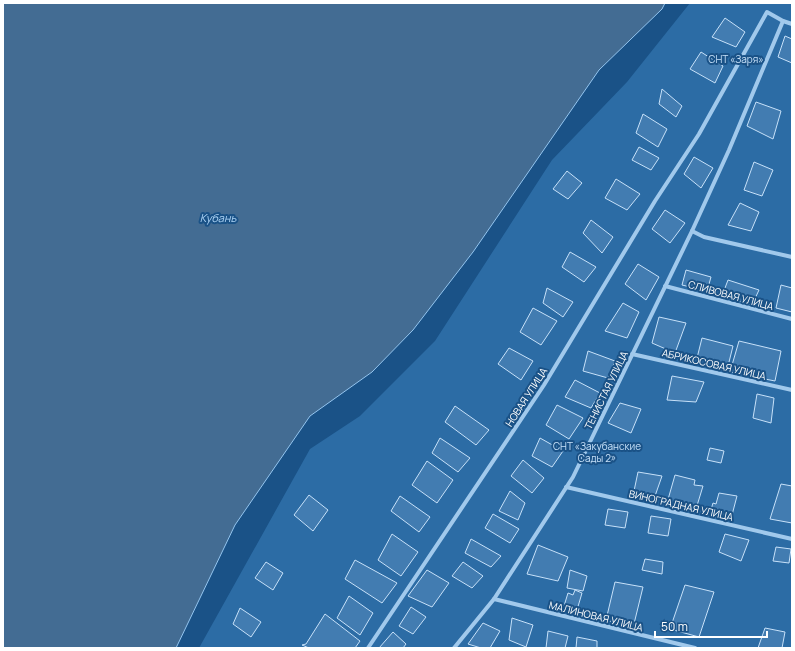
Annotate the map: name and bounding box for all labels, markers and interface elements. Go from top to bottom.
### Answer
park label: СНТ «Заря» [708,52,764,66]
water label: Кубань [200,210,237,225]
street label: СЛИВОВАЯ УЛИЦА [687,277,776,313]
street label: АБРИКОСОВАЯ УЛИЦА [661,345,768,383]
street label: ТЕНИСТАЯ УЛИЦА [581,348,631,432]
street label: НОВАЯ УЛИЦА [502,364,551,429]
park label: СНТ «Закубанские Сады 2» [553,439,641,465]
street label: ВИНОГРАДНАЯ УЛИЦА [627,486,735,524]
street label: МАЛИНОВАЯ УЛИЦА [547,598,645,635]
scale bar [655,613,767,639]
text: 50 m [661,618,688,635]

